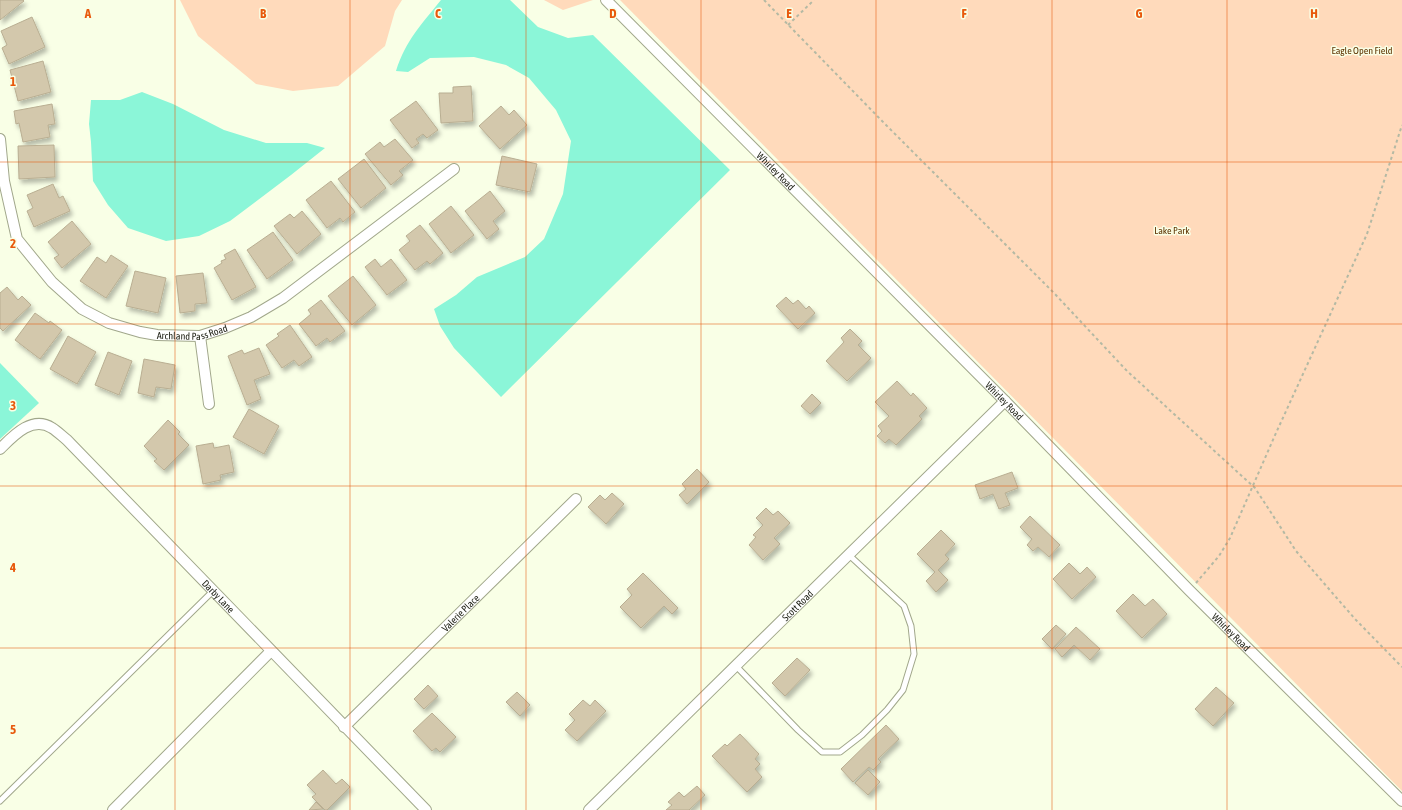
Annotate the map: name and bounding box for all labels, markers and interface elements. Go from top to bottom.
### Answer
text: A [84,6,92,21]
text: B [260,6,267,21]
text: C [435,6,441,21]
text: D [609,6,617,21]
text: E [786,6,792,21]
text: F [961,6,967,21]
text: G [1136,6,1143,21]
text: H [1310,6,1318,21]
park label: Eagle Open Field [1331,45,1393,56]
text: 1 [10,74,16,89]
street label: Whirley Road [754,150,797,193]
park label: Lake Park [1154,225,1190,236]
text: 2 [10,236,16,251]
street label: Archland Pass Road [157,323,229,342]
street label: Whirley Road [983,380,1025,422]
text: 3 [10,398,16,413]
text: 4 [9,560,16,575]
street label: Darby Lane [200,578,237,615]
street label: Scott Road [780,588,815,623]
street label: Valerie Place [440,592,482,634]
street label: Whirley Road [1210,611,1252,654]
text: 5 [10,722,16,737]

